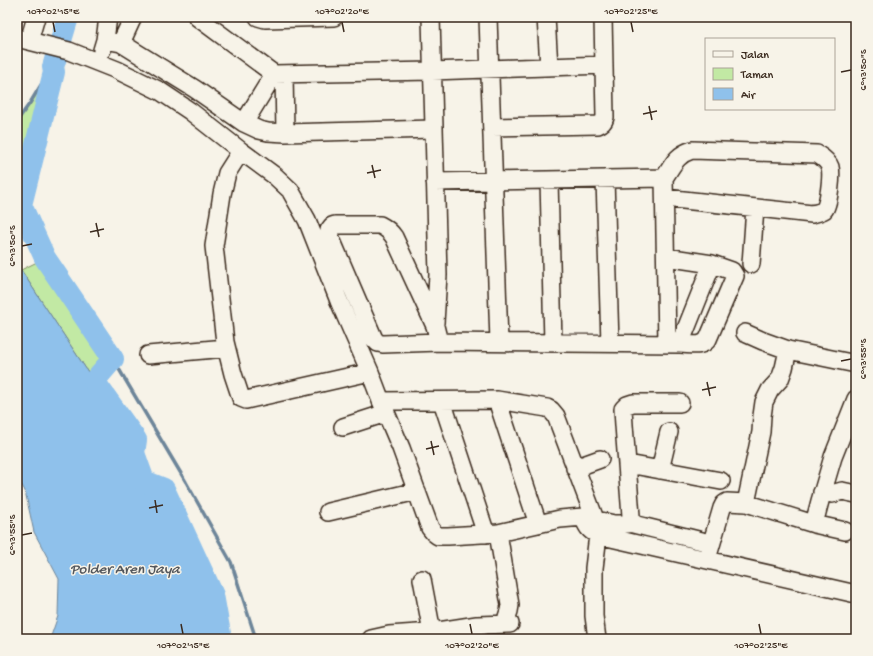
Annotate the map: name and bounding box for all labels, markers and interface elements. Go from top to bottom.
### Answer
text: 107°02'15"E [26,6,80,18]
text: 107°02'20"E [314,6,370,18]
text: 107°02'25"E [603,6,658,18]
legend [705,38,835,110]
text: Jalan [741,49,769,63]
text: 6°13'50"S [858,49,870,91]
text: Taman [740,69,773,83]
text: Air [741,89,757,103]
text: 6°13'50"S [7,225,19,267]
text: 6°13'55"S [858,338,870,379]
text: 6°13'55"S [7,514,19,555]
water label: Polder Aren Jaya [70,561,181,579]
text: 107°02'15"E [156,640,210,652]
text: 107°02'20"E [444,640,500,652]
text: 107°02'25"E [733,640,788,652]

